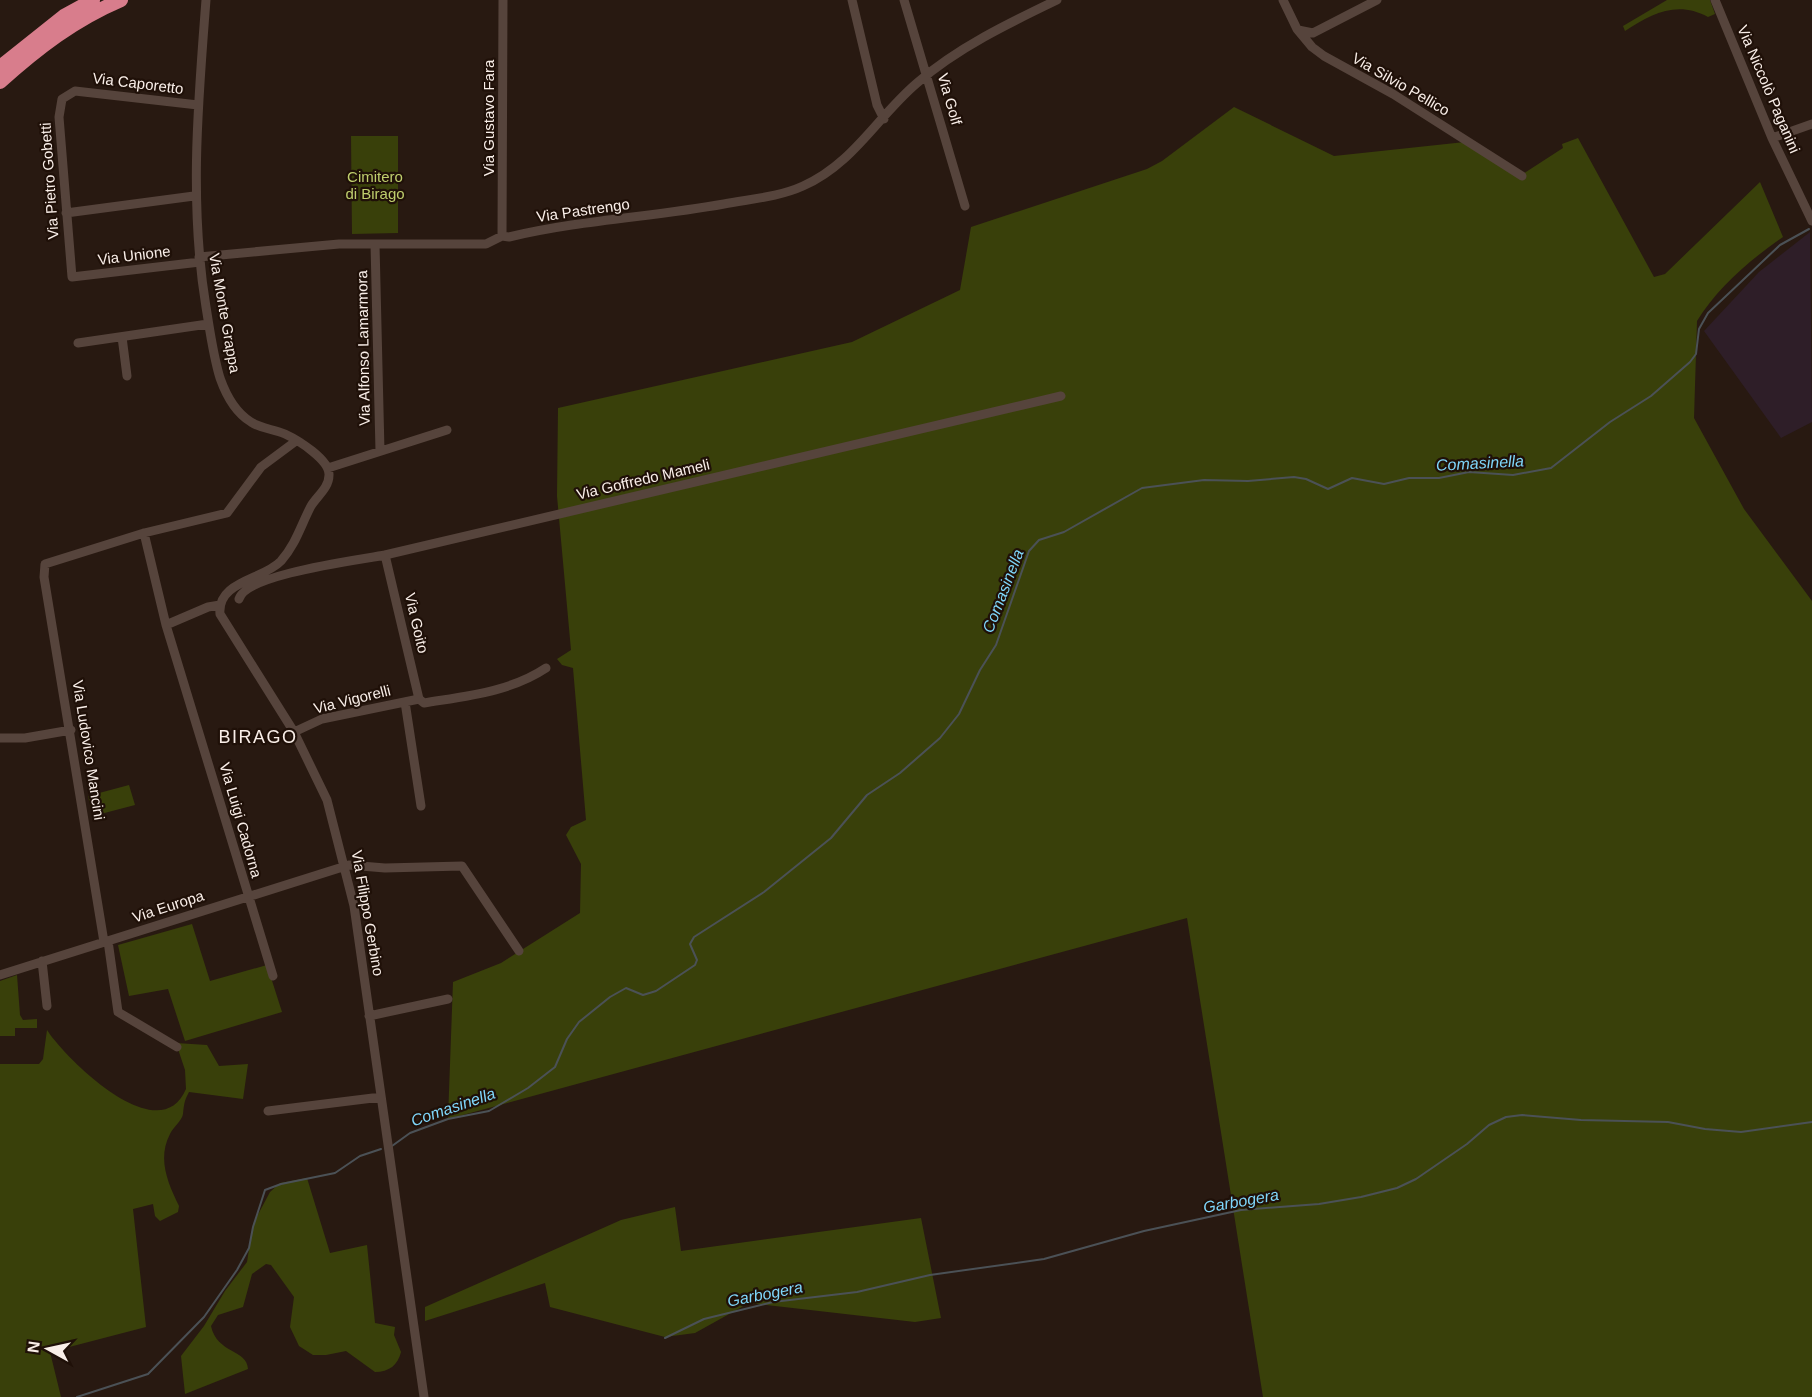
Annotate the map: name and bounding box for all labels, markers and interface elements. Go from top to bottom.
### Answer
street label: Via Niccolò Paganini [1734,22,1804,156]
street label: Via Silvio Pellico [1349,49,1453,119]
street label: Via Gustavo Fara [480,59,497,176]
street label: Via Caporetto [92,69,184,97]
street label: Via Golf [935,71,966,128]
street label: Via Pietro Gobetti [36,122,62,240]
park label: Cimitero di Birago [345,168,405,202]
street label: Via Pastrengo [535,195,631,225]
street label: Via Unione [97,242,171,268]
street label: Via Monte Grappa [206,252,244,375]
street label: Via Alfonso Lamarmora [353,269,373,426]
water label: Comasinella [1436,452,1525,474]
street label: Via Goffredo Mameli [575,455,711,503]
water label: Comasinella [979,547,1027,635]
street label: Via Goito [402,591,432,655]
street label: Via Ludovico Mancini [70,679,108,821]
street label: Via Vigorelli [312,681,392,717]
district label: BIRAGO [218,727,298,747]
street label: Via Luigi Cadorna [216,760,266,880]
street label: Via Filippo Gerbino [349,849,387,977]
street label: Via Europa [130,886,206,926]
water label: Comasinella [409,1085,497,1129]
water label: Garbogera [1202,1186,1280,1216]
water label: Garbogera [726,1278,804,1310]
north arrow [18,1319,78,1379]
text: N [24,1340,43,1354]

